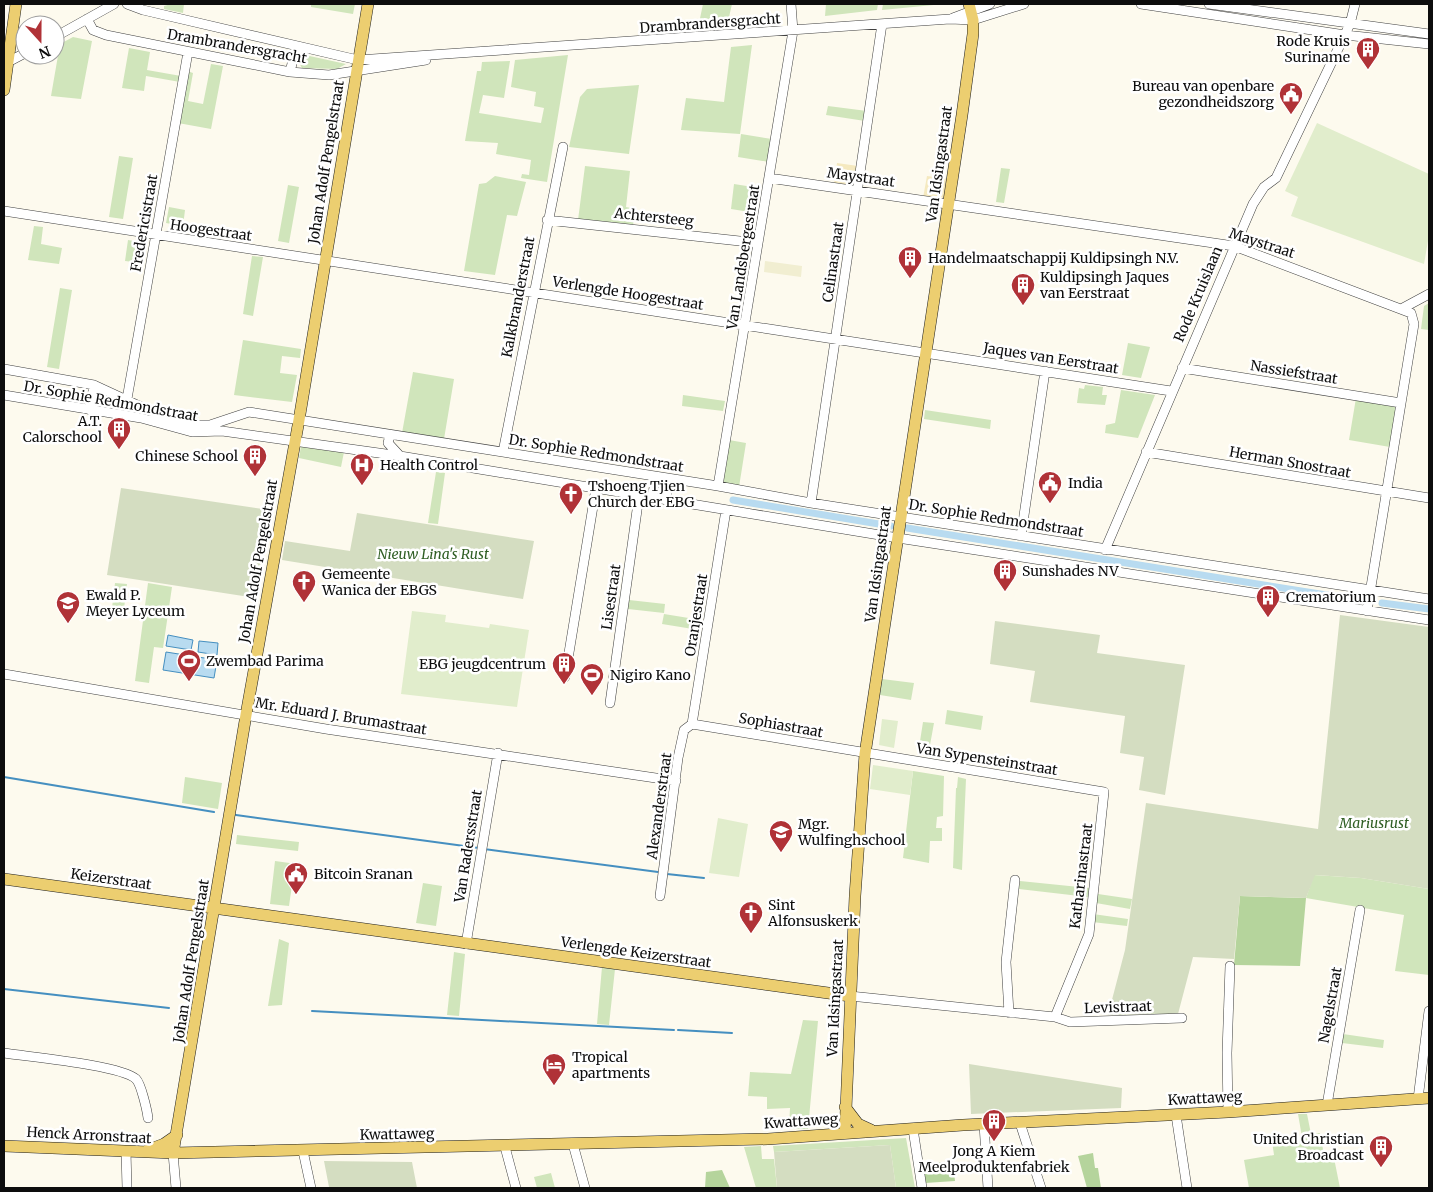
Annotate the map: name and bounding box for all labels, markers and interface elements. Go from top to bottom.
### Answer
street label: Drambrandersgracht [639,9,782,37]
north arrow [15,15,65,65]
street label: Drambrandersgracht [166,25,309,67]
place label: Rode Kruis Suriname [1276,32,1350,66]
building icon: Rode Kruis Suriname [1355,36,1381,70]
text: N [36,42,53,63]
place label: Bureau van openbare gezondheidszorg [1132,77,1275,111]
street label: Johan Adolf Pengelstraat [304,78,348,246]
public building icon: Bureau van openbare gezondheidszorg [1278,81,1304,115]
street label: Van Idsingastraat [922,104,956,224]
street label: Maystraat [826,163,897,191]
street label: Fredericistraat [127,172,162,273]
street label: Van Landsbergestraat [722,183,763,332]
street label: Achtersteeg [612,204,695,230]
street label: Hoogestraat [169,215,254,245]
street label: Celinastraat [818,220,848,303]
street label: Maystraat [1227,224,1298,262]
street label: Kalkbranderstraat [497,234,539,359]
street label: Rode Kruislaan [1170,243,1226,345]
building icon: Handelmaatschappij Kuldipsingh N.V. [897,245,923,279]
place label: Handelmaatschappij Kuldipsingh N.V. [928,249,1179,267]
place label: Kuldipsingh Jaques van Eerstraat [1039,268,1169,302]
street label: Verlengde Hoogestraat [550,272,705,314]
building icon: Kuldipsingh Jaques van Eerstraat [1010,272,1036,306]
street label: Jaques van Eerstraat [981,338,1120,378]
street label: Nassiefstraat [1249,356,1339,388]
street label: Dr. Sophie Redmondstraat [22,377,200,425]
place label: A.T. Calorschool [23,412,103,446]
building icon: A.T. Calorschool [106,416,132,450]
street label: Dr. Sophie Redmondstraat [507,430,685,476]
street label: Herman Snostraat [1228,442,1353,482]
building icon: Chinese School [242,443,268,477]
place label: Chinese School [135,447,239,465]
hospital icon: Health Control [349,452,375,486]
place label: Health Control [380,456,479,474]
public building icon: India [1037,470,1063,504]
place label: India [1068,474,1103,492]
street label: Johan Adolf Pengelstraat [235,477,281,645]
place label: Tshoeng Tjien Church der EBG [588,477,694,511]
church icon: Tshoeng Tjien Church der EBG [558,481,584,515]
street label: Dr. Sophie Redmondstraat [907,495,1085,541]
street label: Van Idsingastraat [861,504,895,624]
park label: Nieuw Lina's Rust [377,545,489,563]
building icon: Sunshades NV [992,558,1018,592]
street label: Lisestraat [597,562,625,631]
place label: Sunshades NV [1022,562,1119,580]
place label: Gemeente Wanica der EBGS [321,565,437,599]
church icon: Gemeente Wanica der EBGS [291,569,317,603]
street label: Oranjestraat [681,572,712,658]
building icon: Crematorium [1255,584,1281,618]
place label: Ewald P. Meyer Lyceum [86,586,185,620]
place label: Crematorium [1286,588,1376,606]
school or university icon: Ewald P. Meyer Lyceum [55,590,81,624]
sports icon: Zwembad Parima [176,648,202,682]
building icon: EBG jeugdcentrum [551,651,577,685]
place label: Zwembad Parima [206,652,324,670]
place label: EBG jeugdcentrum [419,655,546,673]
sports icon: Nigiro Kano [579,662,605,696]
place label: Nigiro Kano [610,666,691,684]
street label: Mr. Eduard J. Brumastraat [254,694,429,739]
street label: Sophiastraat [737,709,825,741]
street label: Van Sypensteinstraat [914,739,1059,779]
street label: Alexanderstraat [642,751,675,862]
street label: Van Radersstraat [450,788,486,905]
park label: Mariusrust [1338,814,1409,832]
place label: Mgr. Wulfinghschool [797,815,906,849]
school or university icon: Mgr. Wulfinghschool [768,819,794,853]
street label: Katharinastraat [1066,822,1096,930]
public building icon: Bitcoin Sranan [283,861,309,895]
street label: Keizerstraat [69,864,153,894]
place label: Bitcoin Sranan [314,865,413,883]
street label: Johan Adolf Pengelstraat [169,877,213,1045]
place label: Sint Alfonsuskerk [767,896,858,930]
church icon: Sint Alfonsuskerk [738,900,764,934]
street label: Verlengde Keizerstraat [559,932,713,972]
street label: Van Idsingastraat [823,938,847,1058]
street label: Nagelstraat [1314,965,1346,1045]
street label: Levistraat [1084,997,1153,1017]
place label: Tropical apartments [572,1048,650,1082]
hotel icon: Tropical apartments [541,1052,567,1086]
street label: Kwattaweg [1167,1087,1243,1109]
building icon: Jong A Kiem Meelproduktenfabriek [981,1108,1007,1142]
street label: Kwattaweg [763,1109,839,1133]
street label: Henck Arronstraat [26,1123,153,1147]
street label: Kwattaweg [360,1124,435,1144]
place label: United Christian Broadcast [1253,1130,1365,1164]
building icon: United Christian Broadcast [1368,1134,1394,1168]
place label: Jong A Kiem Meelproduktenfabriek [918,1142,1070,1176]

